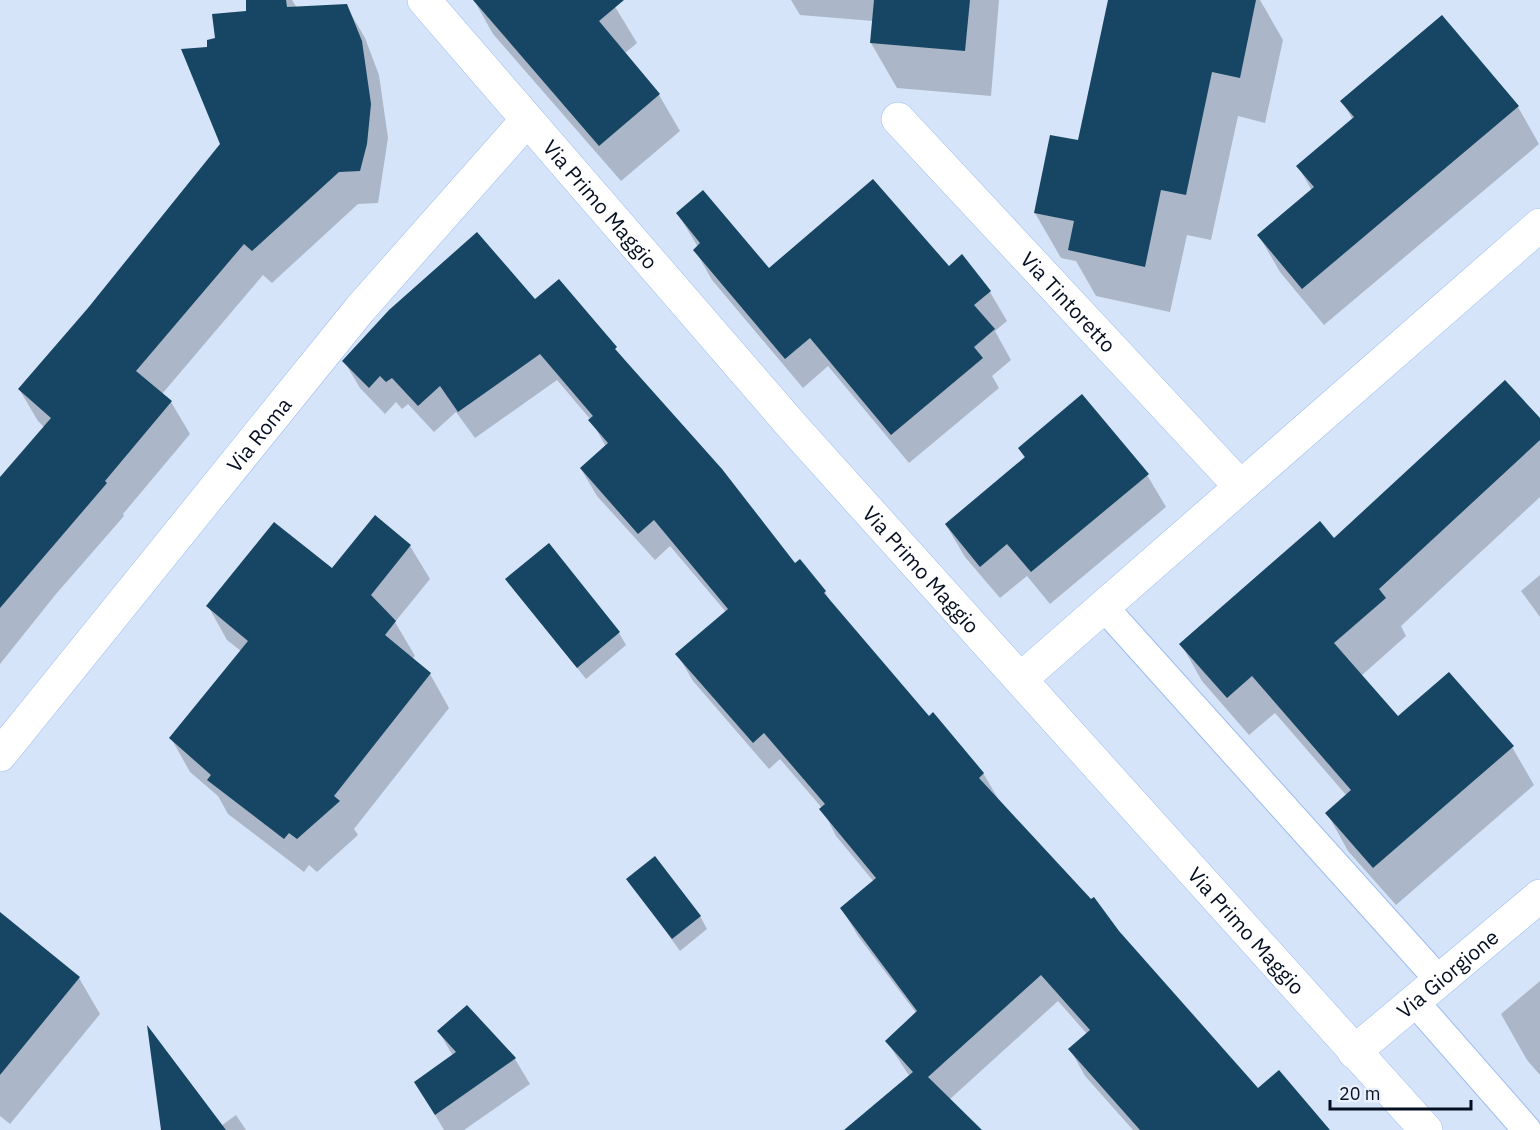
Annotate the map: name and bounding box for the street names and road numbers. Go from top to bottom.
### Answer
street label: Via Primo Maggio [537,134,664,275]
street label: Via Tintoretto [1015,246,1122,358]
street label: Via Roma [220,391,298,478]
street label: Via Primo Maggio [857,500,986,639]
street label: Via Primo Maggio [1182,861,1311,1000]
street label: Via Giorgione [1391,923,1504,1024]

